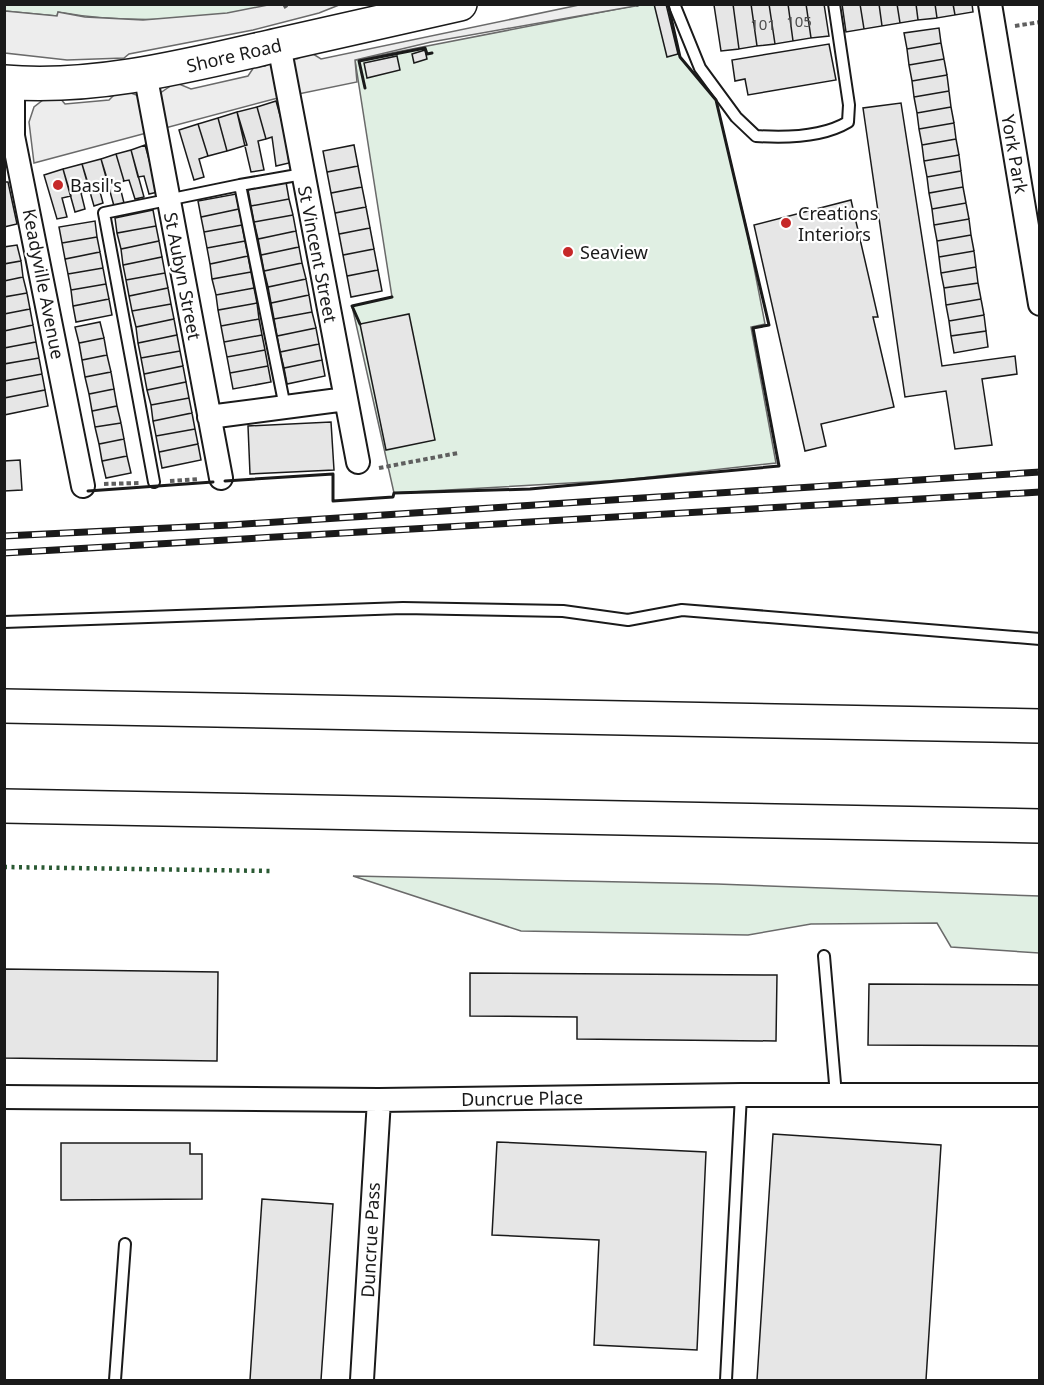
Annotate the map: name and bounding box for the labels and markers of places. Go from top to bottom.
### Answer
place label: Basil's [70,173,122,197]
marker: Basil's [51,178,65,192]
place label: Creations Interiors [798,201,878,246]
marker: Creations Interiors [779,216,793,230]
place label: Seaview [580,240,648,264]
marker: Seaview [561,245,575,259]

